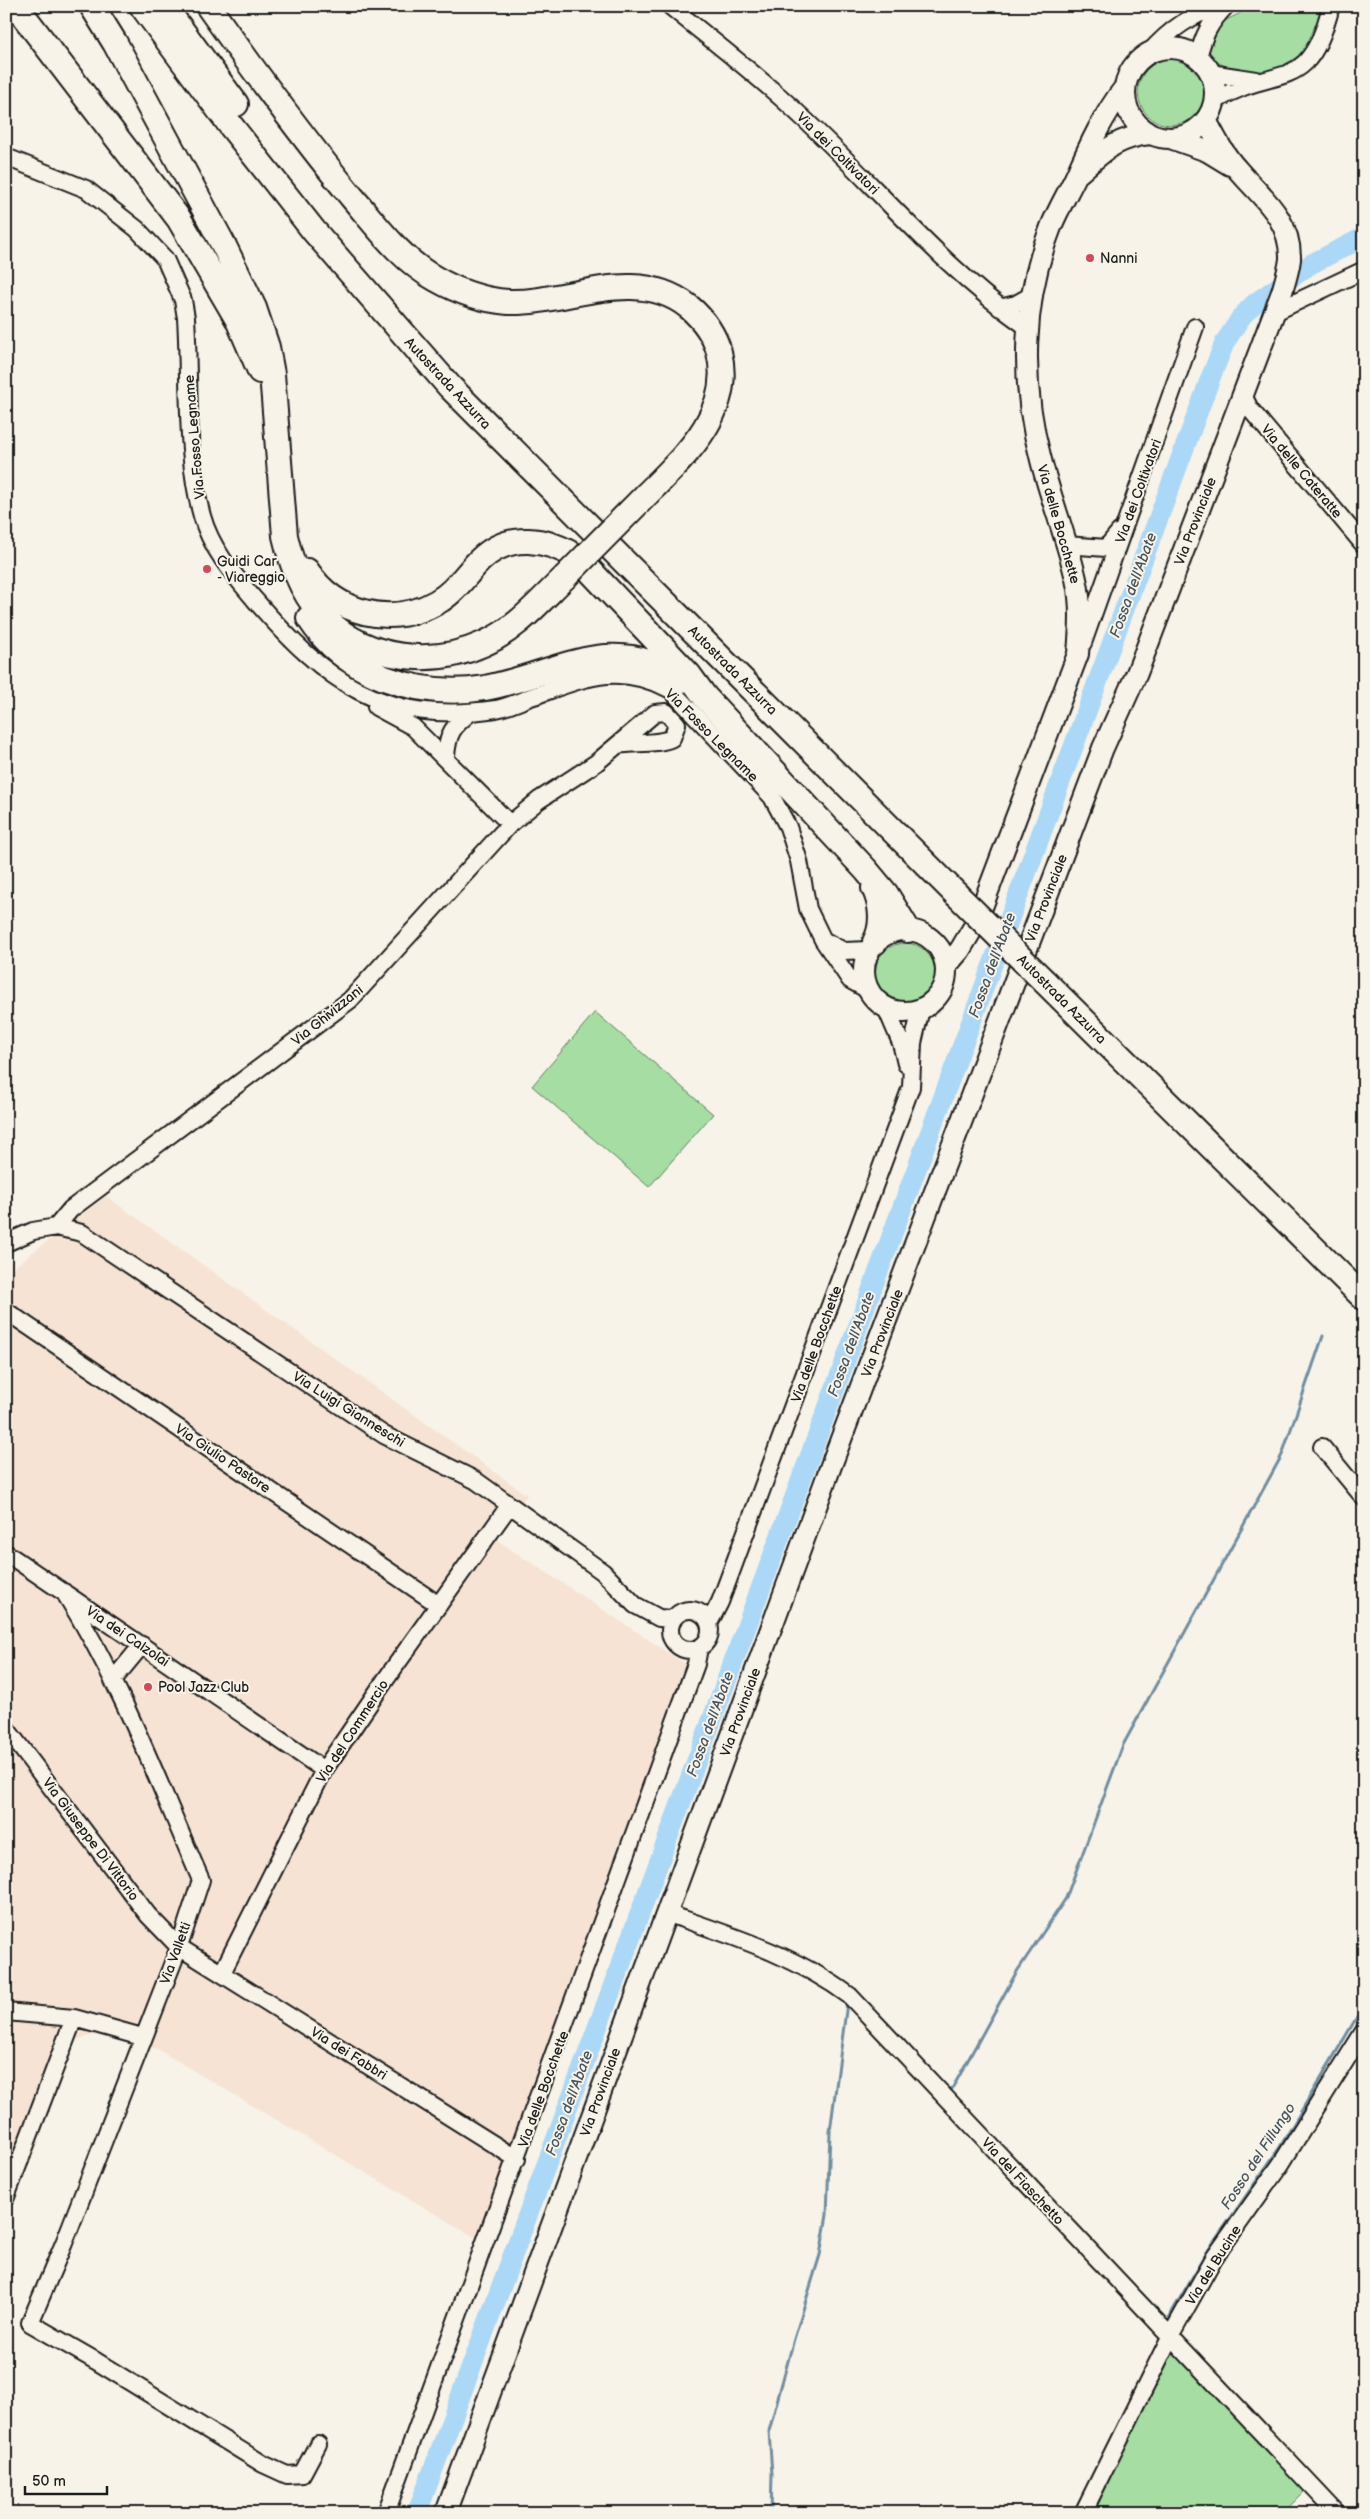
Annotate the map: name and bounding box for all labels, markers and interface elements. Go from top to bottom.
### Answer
street label: Via dei Coltivatori [793,109,882,198]
place label: Nanni [1100,250,1138,267]
marker: Nanni [1084,252,1096,264]
street label: Autostrada Azzurra [401,334,495,433]
street label: Via Fosso Legname [181,374,208,500]
street label: Via delle Cateratte [1257,421,1346,522]
street label: Via dei Coltivatori [1112,437,1165,546]
street label: Via delle Bocchette [1033,463,1084,586]
street label: Via Provinciale [1171,475,1220,568]
water label: Fossa dell'Abate [1106,530,1161,640]
place label: Guidi Car - Viareggio [217,553,285,586]
marker: Guidi Car - Viareggio [201,563,213,575]
street label: Autostrada Azzurra [684,622,781,719]
street label: Via Fosso Legname [662,685,762,785]
street label: Via Provinciale [1022,852,1071,945]
water label: Fossa dell'Abate [965,910,1020,1020]
street label: Autostrada Azzurra [1013,951,1110,1048]
street label: Via Ghivizzani [288,981,366,1049]
street label: Via delle Bocchette [787,1283,846,1405]
street label: Via Provinciale [858,1287,907,1380]
water label: Fossa dell'Abate [824,1289,879,1399]
street label: Via Luigi Gianneschi [289,1368,408,1451]
street label: Via Giulio Pastore [172,1420,274,1497]
street label: Via dei Calzolai [83,1602,173,1671]
street label: Via Provinciale [717,1666,764,1759]
water label: Fossa dell'Abate [683,1669,738,1779]
street label: Via del Commercio [313,1676,392,1786]
place label: Pool Jazz Club [158,1679,249,1696]
marker: Pool Jazz Club [142,1681,154,1693]
street label: Via Giuseppe Di Vittorio [39,1774,143,1904]
street label: Via Valletti [156,1920,195,1987]
street label: Via dei Fabbri [307,2023,390,2084]
street label: Via delle Bocchette [514,2028,573,2150]
street label: Via Provinciale [577,2046,624,2139]
water label: Fossa dell'Abate [542,2048,597,2158]
water label: Fosso del Fillungo [1217,2099,1300,2213]
street label: Via del Fiaschetto [978,2134,1067,2228]
street label: Via del Bucine [1182,2222,1245,2308]
scale bar [25,2464,108,2496]
text: 50 m [32,2472,66,2491]

